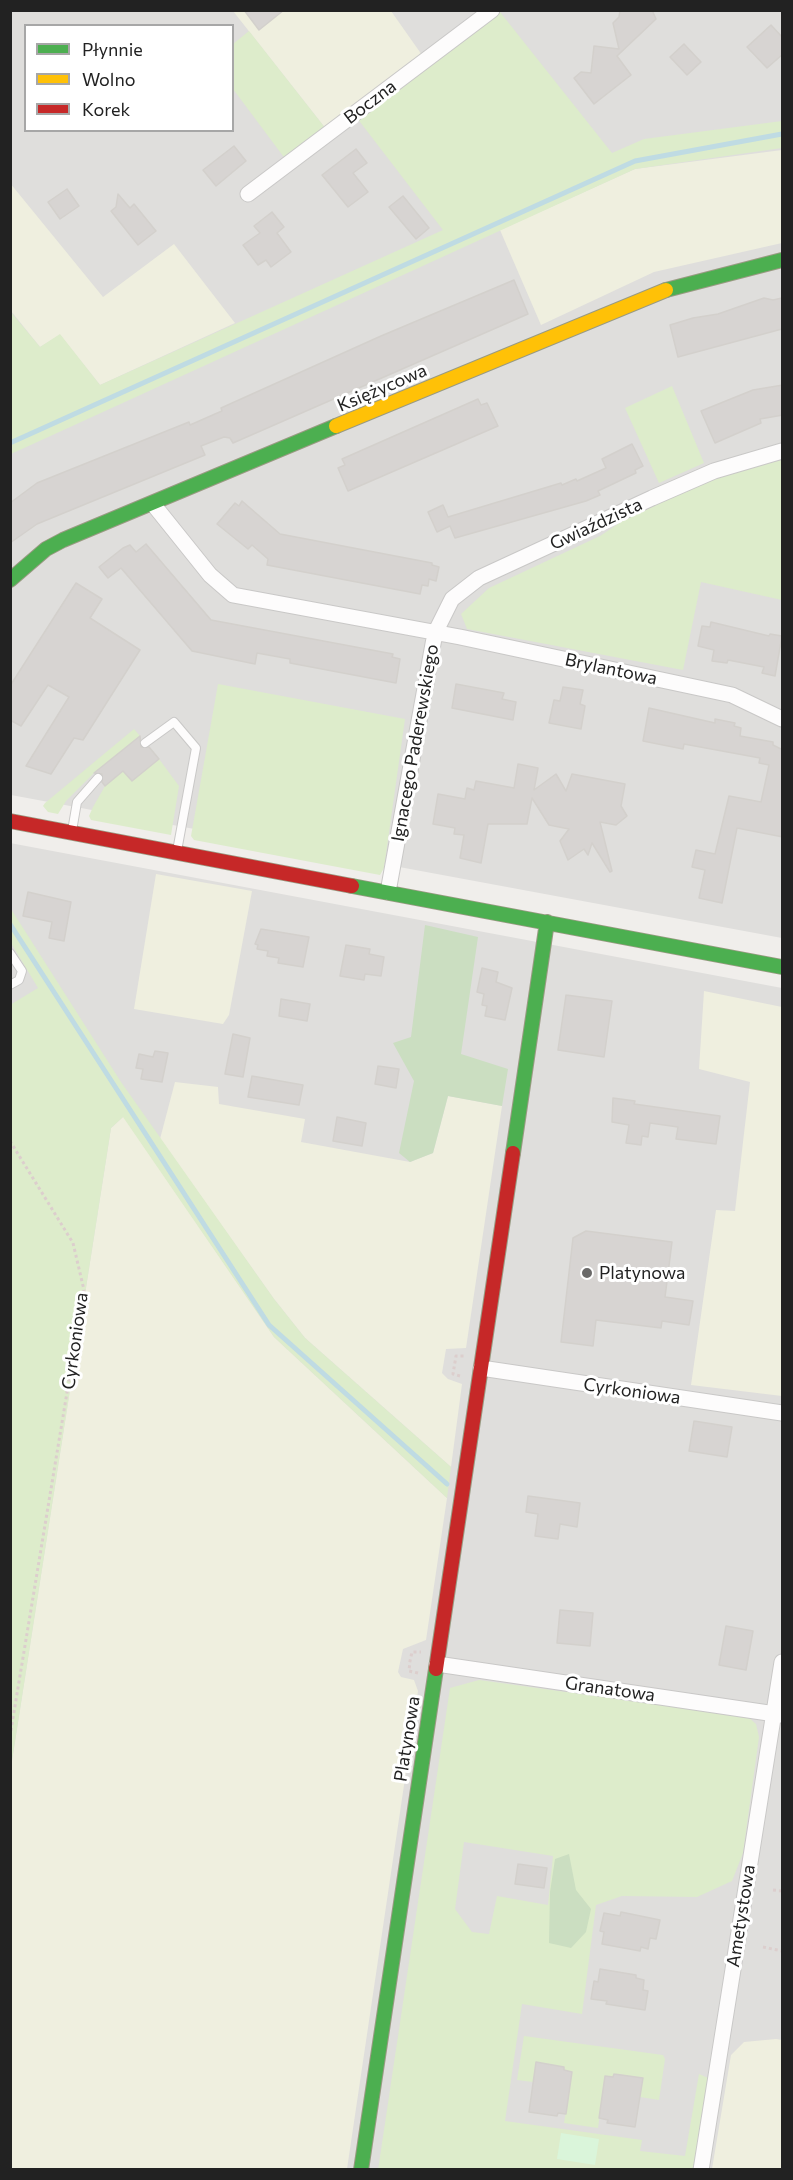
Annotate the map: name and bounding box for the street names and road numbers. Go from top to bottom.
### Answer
street label: Boczna [340,75,400,129]
street label: Księżycowa [334,359,430,417]
street label: Gwiaździsta [547,493,645,555]
street label: Ignacego Paderewskiego [387,643,443,843]
street label: Brylantowa [563,649,659,689]
street label: Cyrkoniowa [58,1291,92,1391]
street label: Cyrkoniowa [582,1374,682,1408]
street label: Granatowa [564,1672,656,1706]
street label: Platynowa [390,1695,424,1783]
street label: Ametystowa [722,1863,760,1969]

